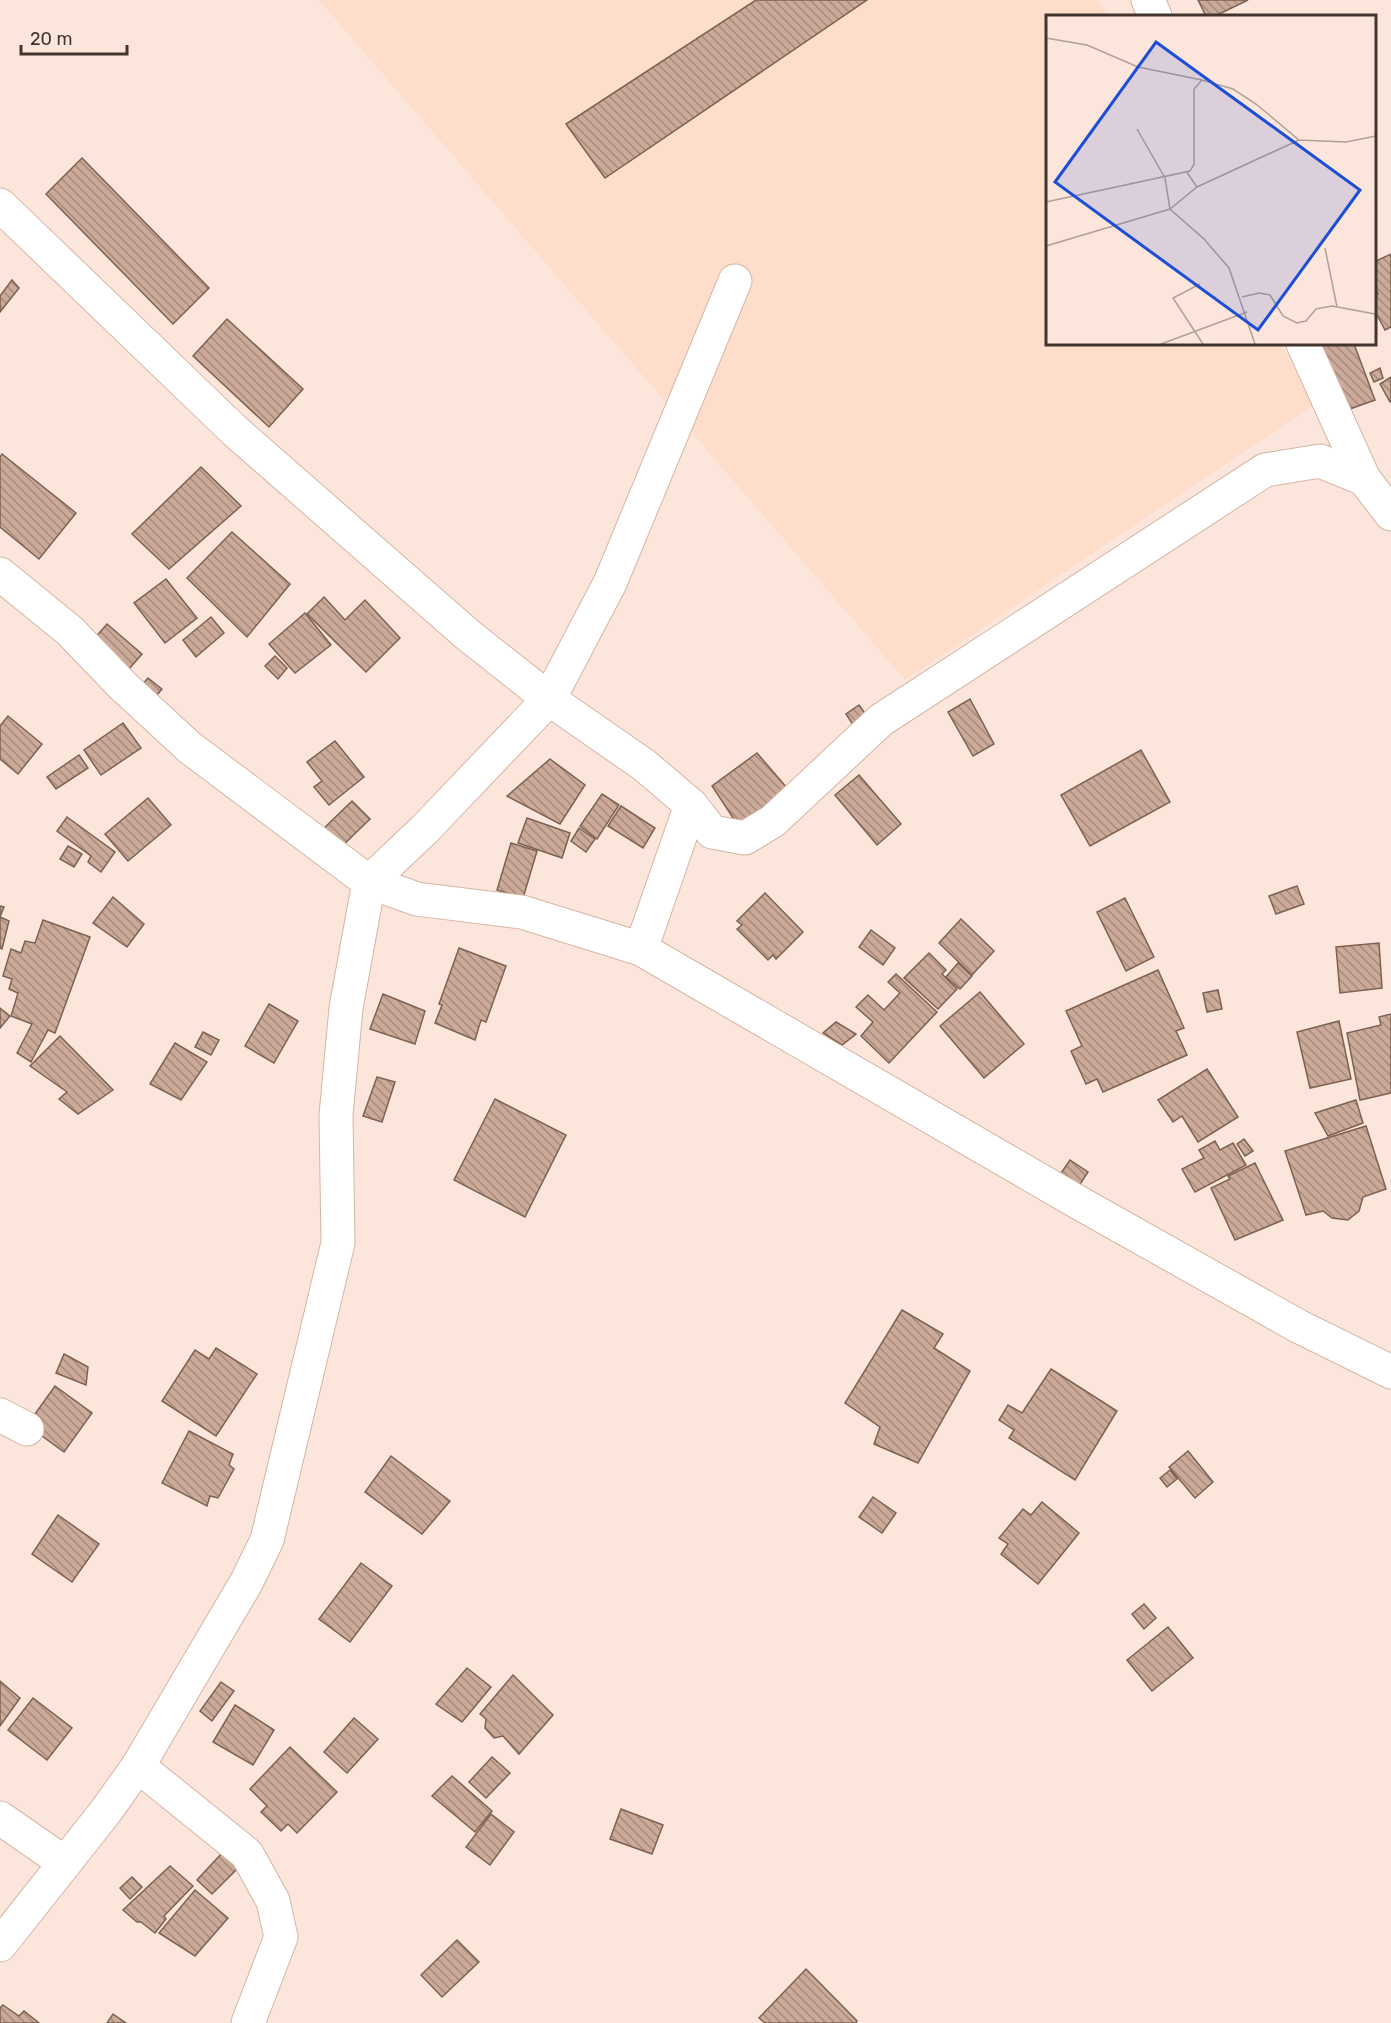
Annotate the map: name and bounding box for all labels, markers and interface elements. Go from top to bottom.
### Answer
inset map [1046,15,1376,345]
scale bar [21,18,128,56]
text: 20 m [30,28,72,50]

